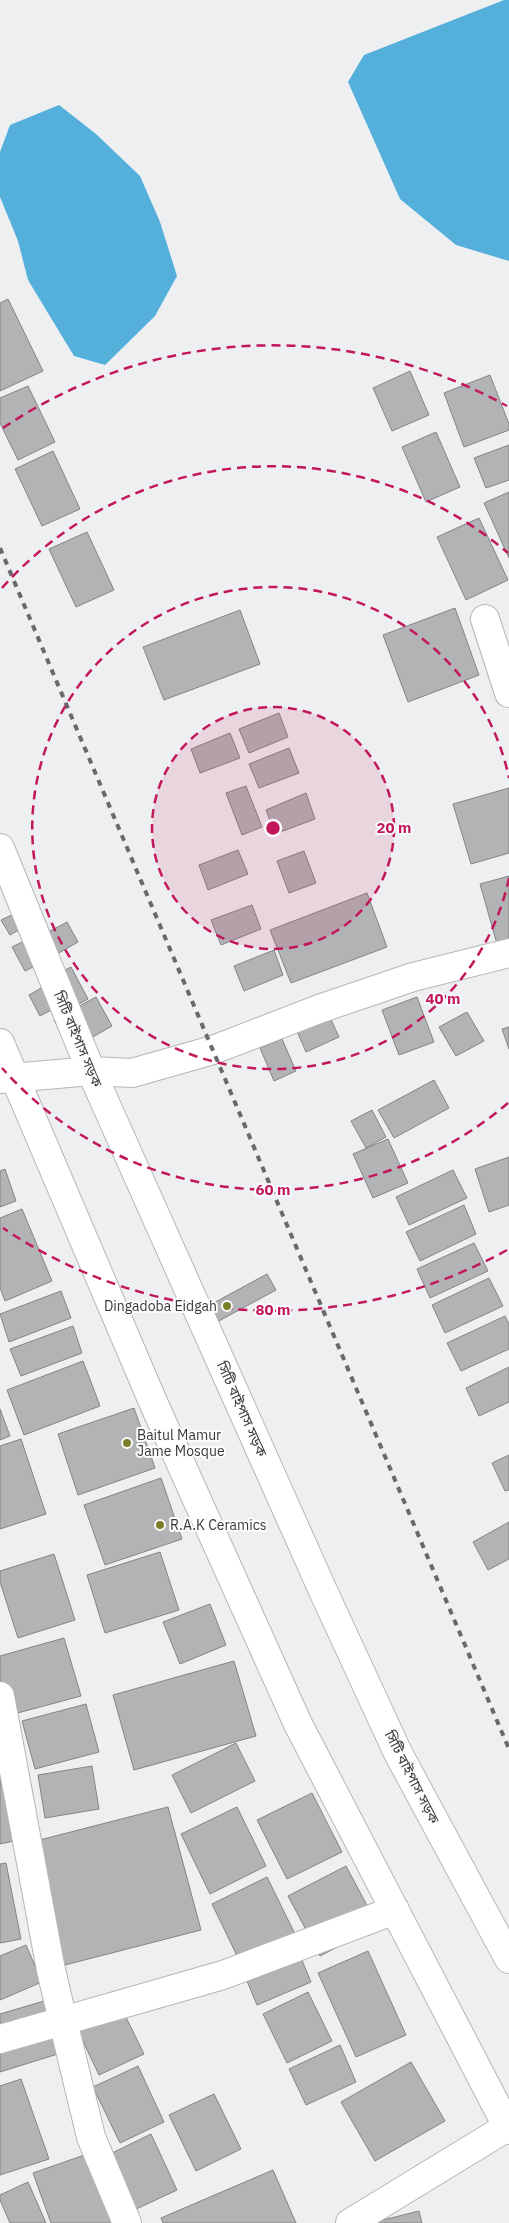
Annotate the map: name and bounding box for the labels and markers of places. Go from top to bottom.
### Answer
centre of rings [264,819,282,837]
place label: Dingadoba Eidgah [104,1297,217,1315]
marker: Dingadoba Eidgah [221,1300,233,1312]
place label: Baitul Mamur Jame Mosque [137,1426,225,1460]
marker: Baitul Mamur Jame Mosque [121,1437,133,1449]
place label: R.A.K Ceramics [170,1516,267,1534]
marker: R.A.K Ceramics [154,1519,166,1531]

